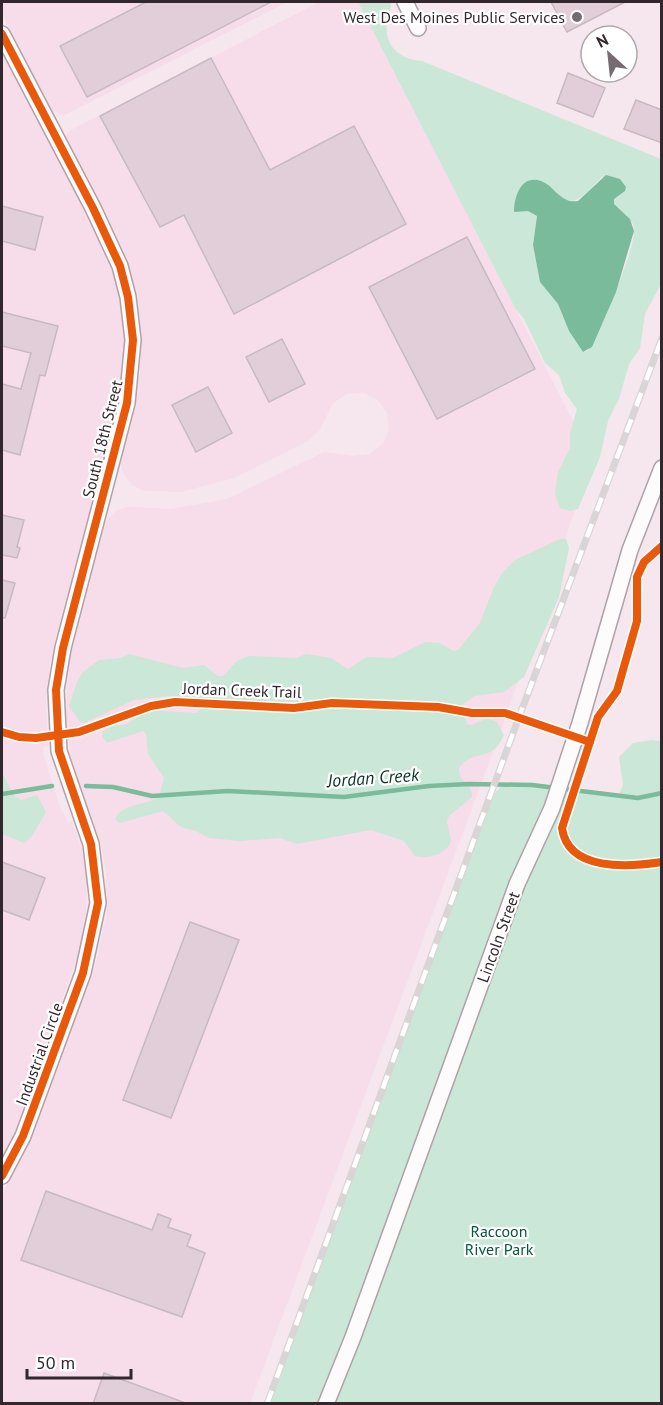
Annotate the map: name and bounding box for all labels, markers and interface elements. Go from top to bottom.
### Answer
place label: West Des Moines Public Services [343,7,565,27]
marker: West Des Moines Public Services [570,10,584,24]
north arrow [579,24,639,84]
text: N [593,29,611,52]
street label: South 18th Street [78,377,126,500]
street label: Jordan Creek Trail [181,678,302,702]
water label: Jordan Creek [324,763,420,792]
street label: Lincoln Street [472,888,524,985]
street label: Industrial Circle [11,1000,67,1108]
park label: Raccoon River Park [465,1221,534,1259]
scale bar [27,1342,130,1380]
text: 50 m [36,1351,75,1374]

